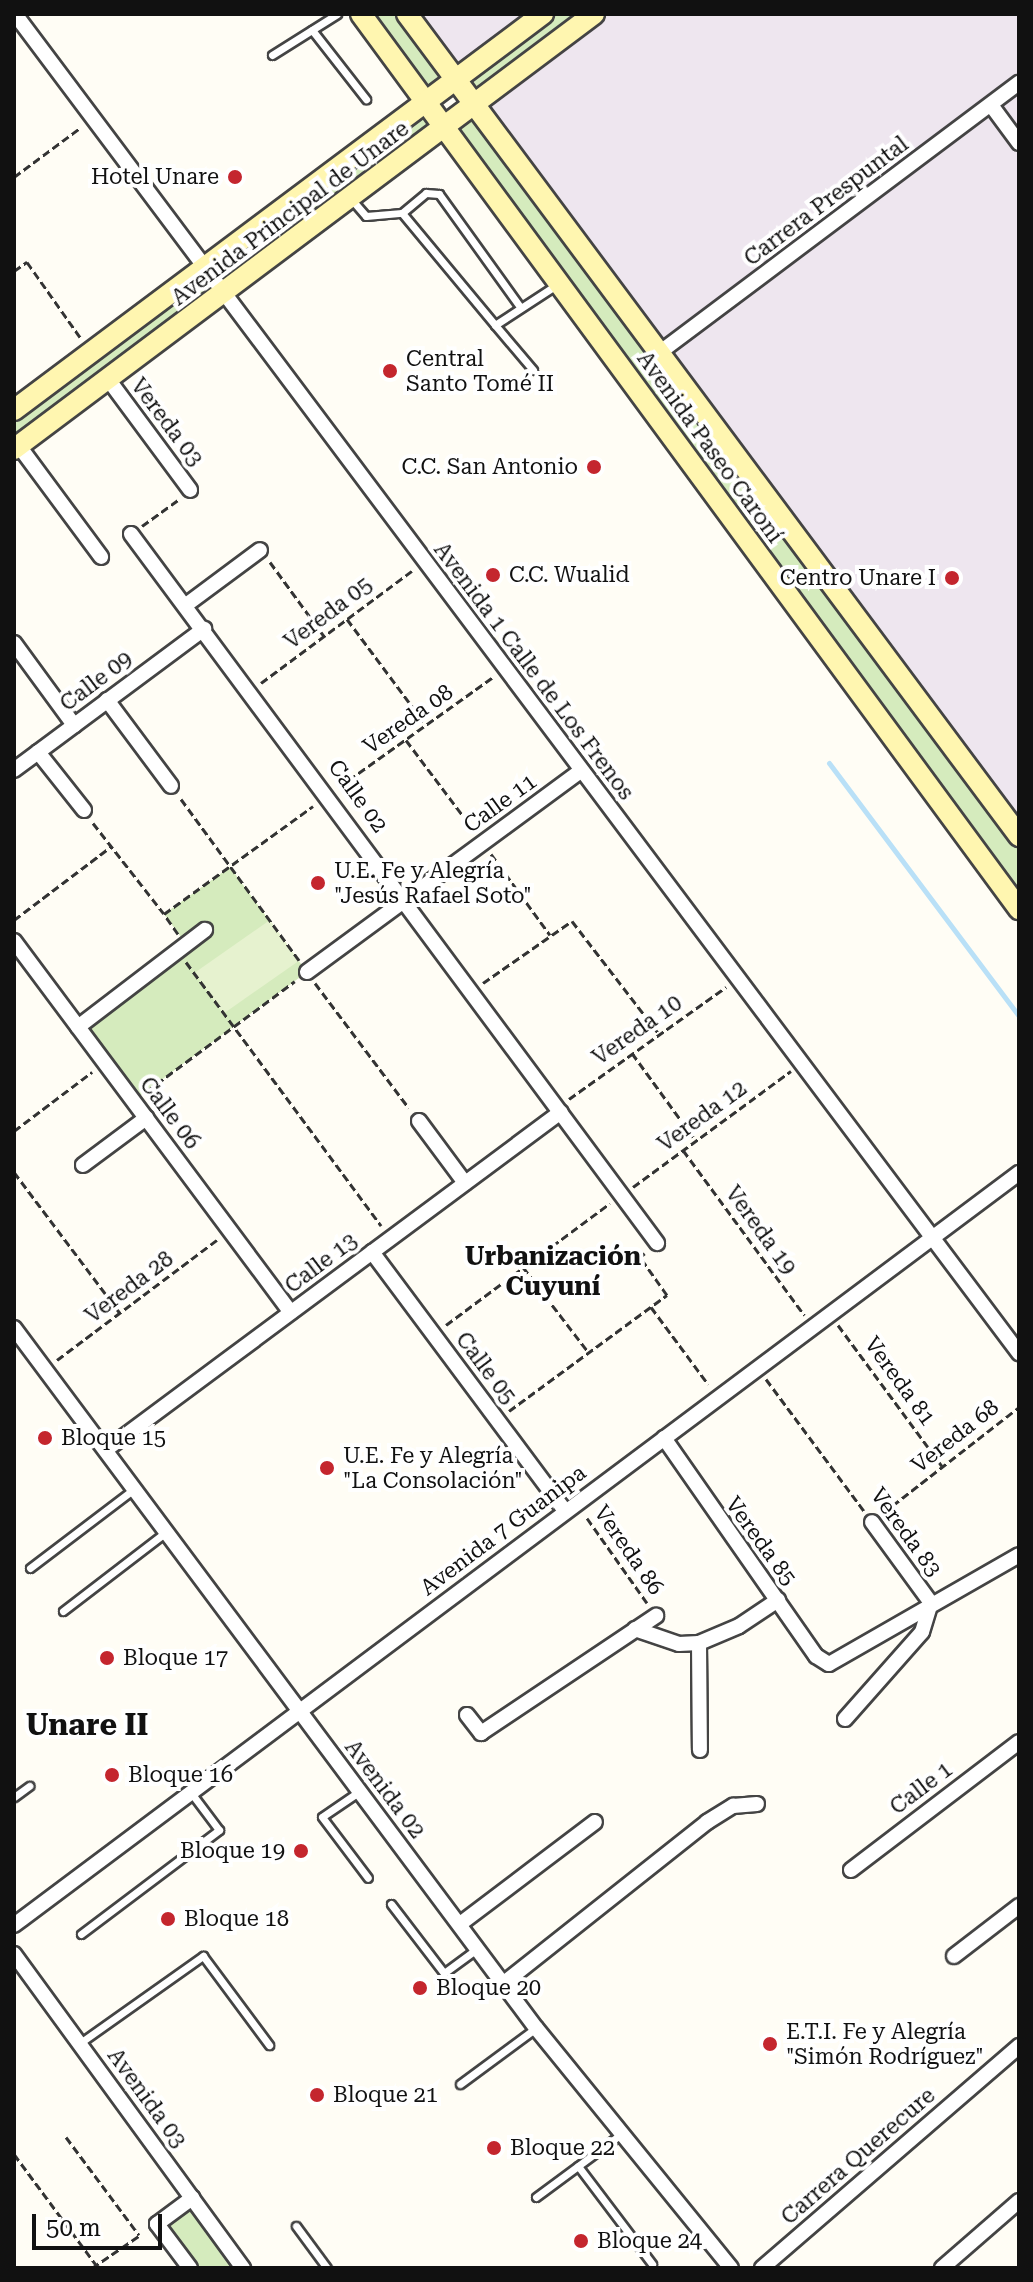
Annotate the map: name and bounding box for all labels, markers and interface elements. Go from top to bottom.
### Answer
street label: Avenida Principal de Unare [166,115,414,311]
street label: Carrera Prespuntal [739,131,913,271]
place label: Hotel Unare [91,164,219,190]
marker: Hotel Unare [226,168,244,186]
place label: Central Santo Tomé II [406,345,554,396]
street label: Avenida Paseo Caroní [632,346,788,548]
marker: Central Santo Tomé II [381,362,399,380]
street label: Vereda 03 [125,373,209,471]
place label: C.C. San Antonio [402,454,578,480]
marker: C.C. San Antonio [585,458,603,476]
street label: Avenida 1 Calle de Los Frenos [428,537,640,805]
place label: C.C. Wualid [509,562,630,588]
place label: Centro Unare I [780,565,936,591]
marker: C.C. Wualid [484,566,502,584]
marker: Centro Unare I [943,569,961,587]
street label: Vereda 05 [279,571,377,655]
street label: Calle 09 [55,645,137,717]
street label: Vereda 08 [358,679,458,759]
street label: Calle 02 [323,754,393,838]
street label: Calle 11 [458,768,542,838]
place label: U.E. Fe y Alegría "Jesús Rafael Soto" [334,857,532,908]
marker: U.E. Fe y Alegría "Jesús Rafael Soto" [309,874,327,892]
street label: Vereda 10 [587,990,687,1070]
street label: Calle 06 [134,1072,206,1154]
street label: Vereda 12 [652,1075,752,1157]
street label: Vereda 19 [720,1180,802,1280]
street label: Calle 13 [280,1227,362,1299]
district label: Urbanización Cuyuní [465,1241,641,1302]
street label: Vereda 28 [80,1245,178,1329]
street label: Calle 05 [450,1327,522,1409]
street label: Vereda 81 [859,1331,941,1431]
street label: Vereda 68 [906,1394,1004,1478]
place label: Bloque 15 [61,1425,166,1451]
marker: Bloque 15 [36,1429,54,1447]
place label: U.E. Fe y Alegría "La Consolación" [343,1442,523,1494]
marker: U.E. Fe y Alegría "La Consolación" [318,1459,336,1477]
street label: Avenida 7 Guanipa [415,1459,591,1601]
street label: Vereda 83 [865,1482,947,1582]
street label: Vereda 85 [720,1491,802,1591]
street label: Vereda 86 [589,1500,669,1600]
place label: Bloque 17 [123,1645,228,1671]
marker: Bloque 17 [98,1649,116,1667]
district label: Unare II [26,1707,148,1743]
street label: Avenida 02 [339,1735,431,1843]
street label: Calle 1 [885,1756,957,1820]
place label: Bloque 16 [128,1762,233,1788]
marker: Bloque 16 [103,1766,121,1784]
place label: Bloque 19 [180,1838,285,1864]
marker: Bloque 19 [292,1842,310,1860]
place label: Bloque 18 [184,1906,289,1932]
marker: Bloque 18 [159,1910,177,1928]
place label: Bloque 20 [436,1975,541,2001]
marker: Bloque 20 [411,1979,429,1997]
place label: E.T.I. Fe y Alegría "Simón Rodríguez" [786,2018,984,2070]
marker: E.T.I. Fe y Alegría "Simón Rodríguez" [761,2035,779,2053]
street label: Avenida 03 [102,2043,192,2153]
place label: Bloque 21 [333,2082,438,2108]
street label: Carrera Querecure [776,2082,940,2230]
marker: Bloque 21 [308,2086,326,2104]
place label: Bloque 22 [510,2135,615,2161]
marker: Bloque 22 [485,2139,503,2157]
scale bar [36,2198,166,2248]
text: 50 m [46,2214,101,2242]
place label: Bloque 24 [597,2228,702,2254]
marker: Bloque 24 [572,2232,590,2250]

